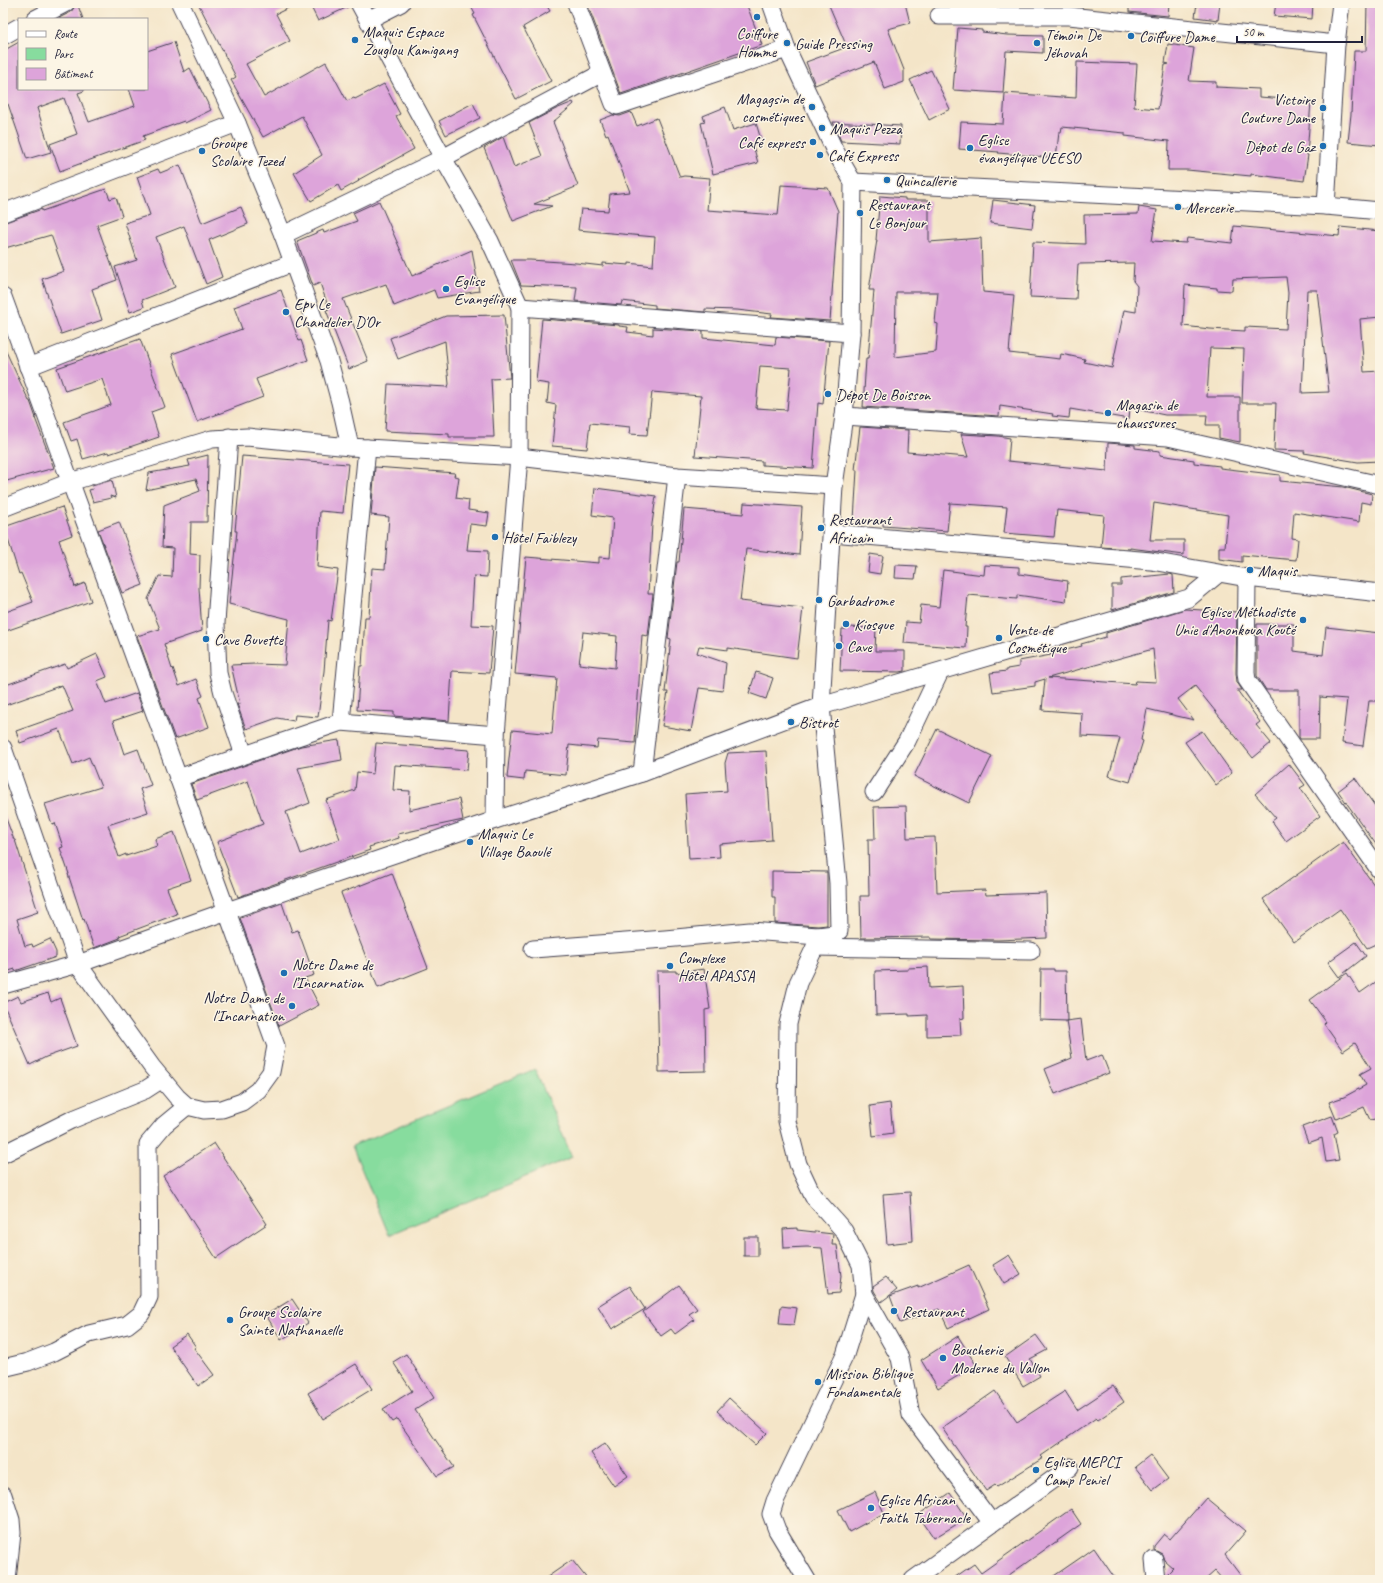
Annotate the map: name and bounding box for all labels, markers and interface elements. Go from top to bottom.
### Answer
marker: Coiffure Homme [752,12,762,22]
legend [18,18,148,90]
scale bar [1237,18,1362,44]
place label: Maquis Espace Zouglou Kamigang [363,22,459,60]
place label: Coiffure Homme [736,24,779,62]
text: 50 m [1243,24,1265,40]
place label: Témoin De Jéhovah [1044,25,1103,63]
text: Route [54,26,78,42]
place label: Coiffure Dame [1139,27,1216,47]
marker: Coiffure Dame [1126,31,1136,41]
place label: Guide Pressing [795,34,873,54]
marker: Maquis Espace Zouglou Kamigang [350,35,360,45]
marker: Guide Pressing [782,38,792,48]
marker: Témoin De Jéhovah [1032,38,1042,48]
text: Parc [54,46,74,62]
text: Bâtiment [54,66,93,82]
place label: Magagsin de cosmétiques [737,89,806,127]
place label: Victoire Couture Dame [1240,90,1317,128]
marker: Magagsin de cosmétiques [807,102,817,112]
marker: Victoire Couture Dame [1318,103,1328,113]
place label: Maquis Pezza [830,119,903,139]
marker: Maquis Pezza [817,123,827,133]
place label: Eglise évangélique UEESO [978,130,1082,168]
place label: Groupe Scolaire Tezed [210,133,287,171]
place label: Café express [738,133,807,153]
marker: Café express [808,137,818,147]
place label: Dépot de Gaz [1245,137,1317,157]
marker: Dépot de Gaz [1318,141,1328,151]
marker: Eglise évangélique UEESO [965,143,975,153]
marker: Groupe Scolaire Tezed [197,146,207,156]
place label: Café Express [828,146,900,166]
marker: Café Express [815,150,825,160]
place label: Quincallerie [895,171,958,191]
marker: Quincallerie [882,175,892,185]
place label: Restaurant Le Bonjour [868,195,932,233]
place label: Mercerie [1186,198,1235,218]
marker: Mercerie [1173,202,1183,212]
marker: Restaurant Le Bonjour [855,208,865,218]
place label: Eglise Evangélique [454,271,517,309]
marker: Eglise Evangélique [441,284,451,294]
place label: Epv Le Chandelier D'Or [294,294,382,332]
marker: Epv Le Chandelier D'Or [281,307,291,317]
place label: Dépot De Boisson [836,385,931,405]
marker: Dépot De Boisson [823,389,833,399]
place label: Magasin de chaussures [1116,395,1179,433]
marker: Magasin de chaussures [1103,408,1113,418]
place label: Restaurant Africain [829,510,893,548]
marker: Restaurant Africain [816,523,826,533]
place label: Hôtel Faiblezy [503,528,578,548]
marker: Hôtel Faiblezy [490,532,500,542]
place label: Maquis [1258,561,1298,581]
marker: Maquis [1245,565,1255,575]
place label: Garbadrome [827,591,895,611]
marker: Garbadrome [814,595,824,605]
place label: Eglise Méthodiste Unie d'Anonkoua Kouté [1174,602,1298,640]
place label: Kiosque [854,615,895,635]
marker: Eglise Méthodiste Unie d'Anonkoua Kouté [1298,615,1308,625]
marker: Kiosque [841,619,851,629]
place label: Vente de Cosmétique [1007,620,1068,658]
place label: Cave Buvette [214,630,285,650]
marker: Vente de Cosmétique [994,633,1004,643]
marker: Cave Buvette [201,634,211,644]
place label: Cave [847,637,874,657]
marker: Cave [834,641,844,651]
place label: Bistrot [799,713,840,733]
marker: Bistrot [786,717,796,727]
place label: Maquis Le Village Baoulé [478,824,553,862]
marker: Maquis Le Village Baoulé [465,837,475,847]
place label: Complexe Hôtel APASSA [678,948,756,986]
place label: Notre Dame de l’Incarnation [292,955,374,993]
marker: Complexe Hôtel APASSA [665,961,675,971]
marker: Notre Dame de l’Incarnation [279,968,289,978]
place label: Notre Dame de l'Incarnation [203,988,286,1026]
marker: Notre Dame de l'Incarnation [287,1001,297,1011]
place label: Groupe Scolaire Sainte Nathanaelle [238,1302,344,1340]
place label: Restaurant [902,1302,966,1322]
marker: Restaurant [889,1306,899,1316]
marker: Groupe Scolaire Sainte Nathanaelle [225,1315,235,1325]
place label: Boucherie Moderne du Vallon [951,1340,1050,1378]
marker: Boucherie Moderne du Vallon [938,1353,948,1363]
place label: Mission Biblique Fondamentale [826,1364,914,1402]
marker: Mission Biblique Fondamentale [813,1377,823,1387]
place label: Eglise MEPCI Camp Peniel [1044,1452,1124,1490]
marker: Eglise MEPCI Camp Peniel [1031,1465,1041,1475]
place label: Eglise African Faith Tabernacle [879,1490,972,1528]
marker: Eglise African Faith Tabernacle [866,1503,876,1513]

